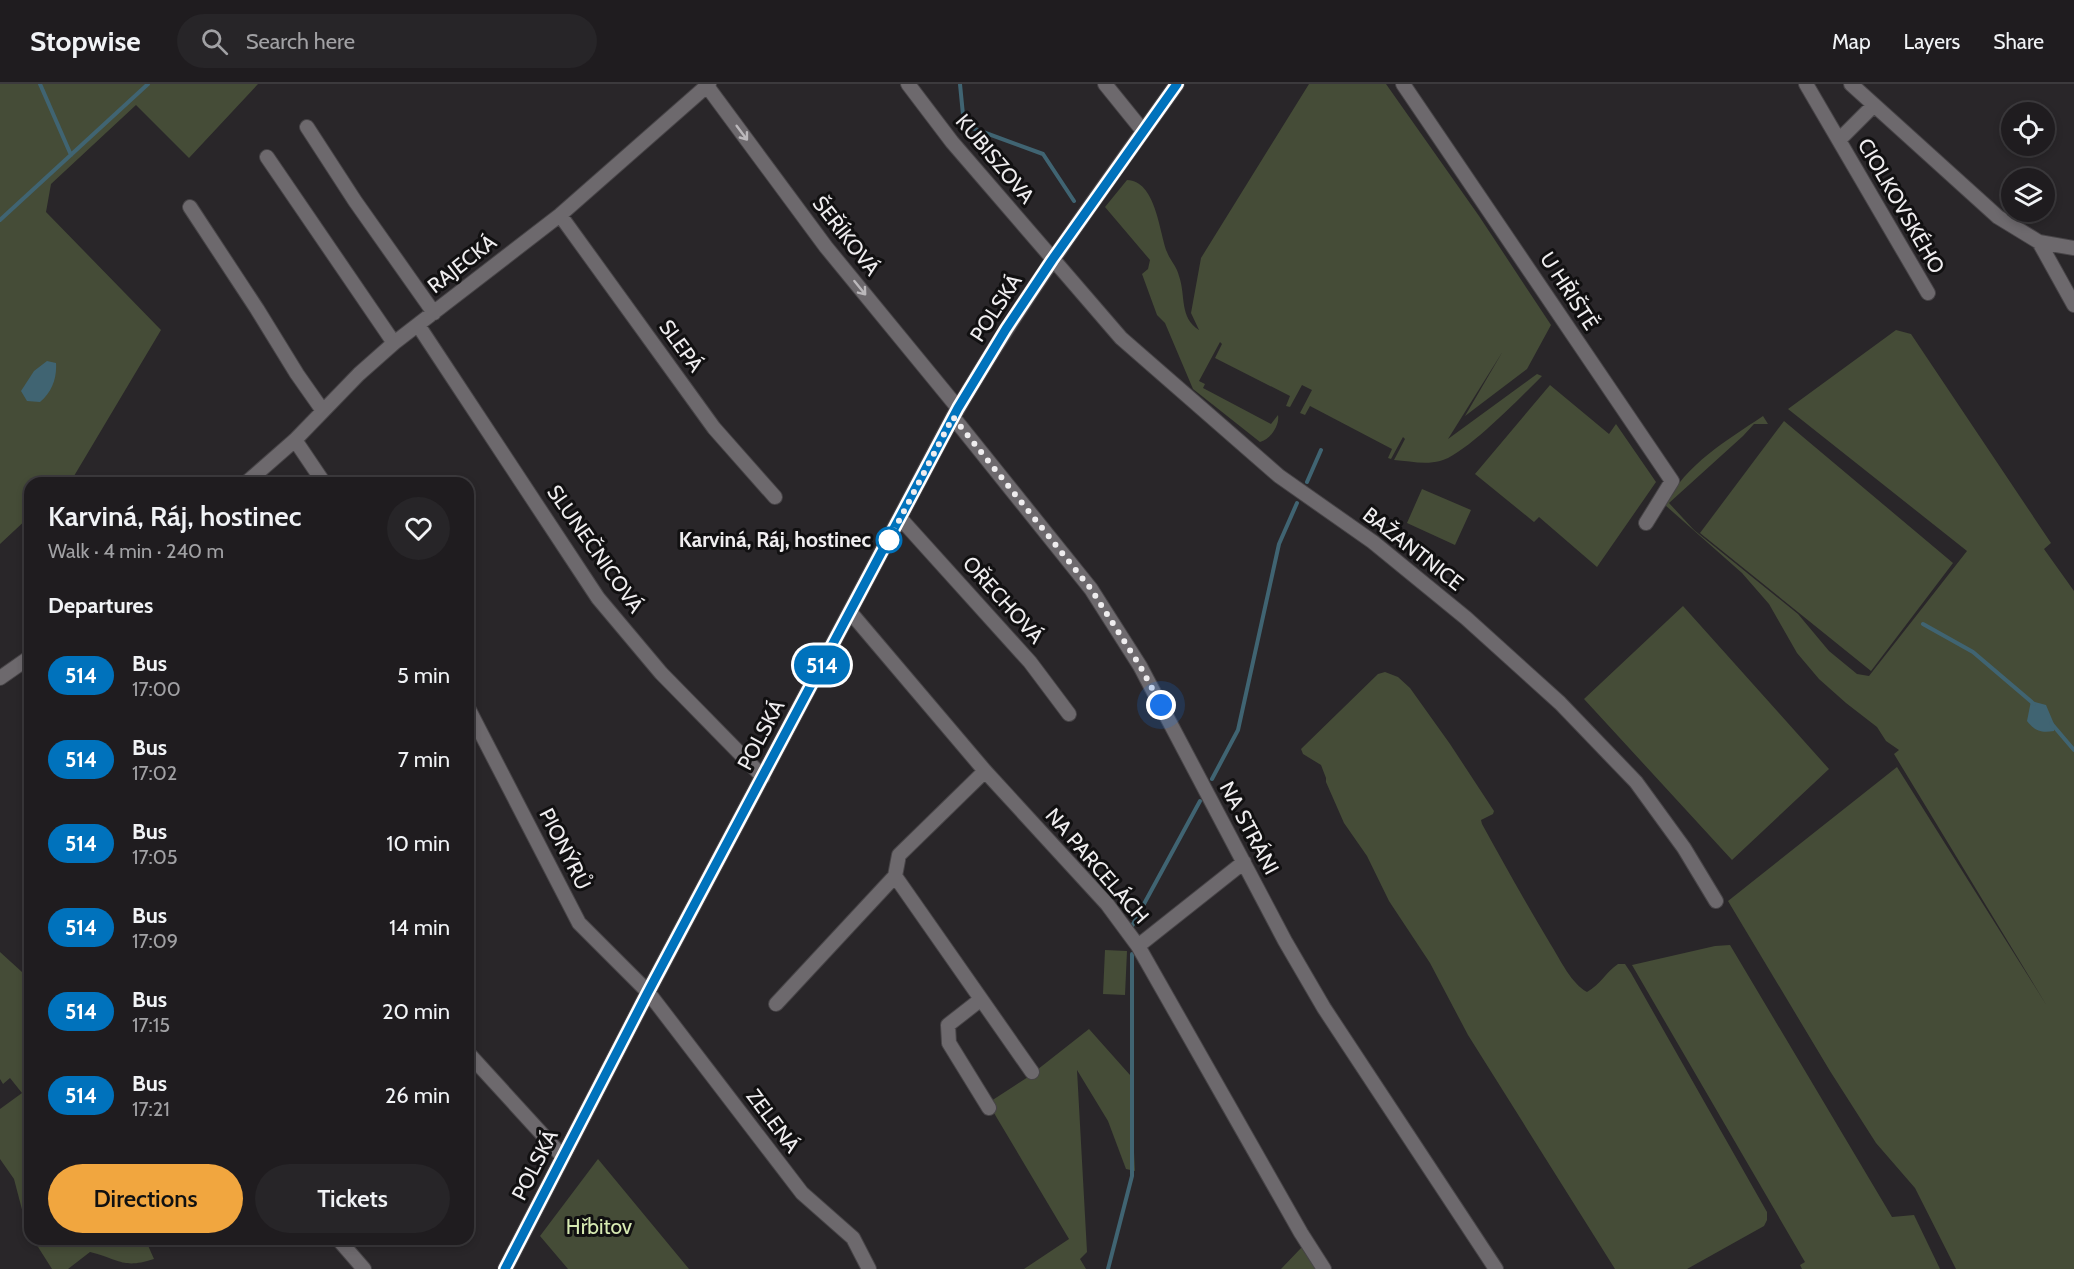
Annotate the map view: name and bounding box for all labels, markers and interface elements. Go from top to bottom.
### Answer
search box [177,14,597,68]
text: Stopwise [30,24,141,58]
icon: search [198,25,231,58]
text: Search here [246,28,355,55]
text: Map [1832,29,1871,54]
text: Layers [1904,29,1960,54]
text: Share [1993,29,2044,54]
map controls [2001,102,2055,222]
button: locate [2001,102,2055,156]
street label: KUBISZOVA [951,109,1040,209]
one-way arrow [735,125,748,141]
street label: CIOLKOVSKÉHO [1853,134,1950,278]
button: layers [2001,168,2055,222]
street label: ŠEŘÍKOVÁ [808,190,886,280]
street label: RAJECKÁ [422,229,501,298]
street label: U HŘIŠTĚ [1535,247,1605,334]
street label: POLSKÁ [964,269,1027,346]
one-way arrow [853,280,866,296]
street label: SLEPÁ [654,315,709,377]
street label: SLUNEČNICOVÁ [542,480,649,618]
button: heart [387,497,450,560]
text: Karviná, Ráj, hostinec [48,499,301,533]
street label: BAŽANTNICE [1358,501,1469,596]
place label: Karviná, Ráj, hostinec [679,527,871,552]
marker: Karviná, Ráj, hostinec [876,527,902,553]
text: Walk · 4 min · 240 m [48,539,224,563]
street label: OŘECHOVÁ [958,550,1050,648]
text: Departures [48,592,153,619]
line badge: 514 [788,646,856,684]
text: Bus [132,650,167,677]
text: 514 [806,653,838,678]
text: 5 min [397,662,450,689]
text: 514 [65,663,97,688]
text: 17:00 [132,677,181,701]
your location [1146,690,1176,720]
street label: POLSKÁ [732,695,789,774]
text: Bus [132,734,167,761]
text: 7 min [398,746,450,773]
text: 514 [65,747,97,772]
text: 17:02 [132,761,177,785]
street label: NA STRÁNI [1215,777,1284,879]
street label: PIONÝRŮ [534,803,597,894]
street label: NA PARCELÁCH [1040,803,1154,929]
text: Bus [132,818,167,845]
text: 10 min [386,830,450,857]
text: 514 [65,831,97,856]
text: 17:05 [132,845,178,869]
text: Bus [132,902,167,929]
text: 14 min [389,914,450,941]
text: 514 [65,915,97,940]
text: 17:09 [132,929,178,953]
text: Bus [132,986,167,1013]
text: 20 min [382,998,450,1025]
text: 514 [65,999,97,1024]
text: 17:15 [132,1013,170,1037]
text: Bus [132,1070,167,1097]
text: 26 min [385,1082,450,1109]
text: 514 [65,1083,97,1108]
street label: ZELENÁ [741,1084,805,1157]
text: 17:21 [132,1097,170,1121]
street label: POLSKÁ [506,1125,563,1204]
button: Directions [48,1164,243,1233]
button: Tickets [255,1164,450,1233]
park label: Hřbitov [566,1214,633,1239]

